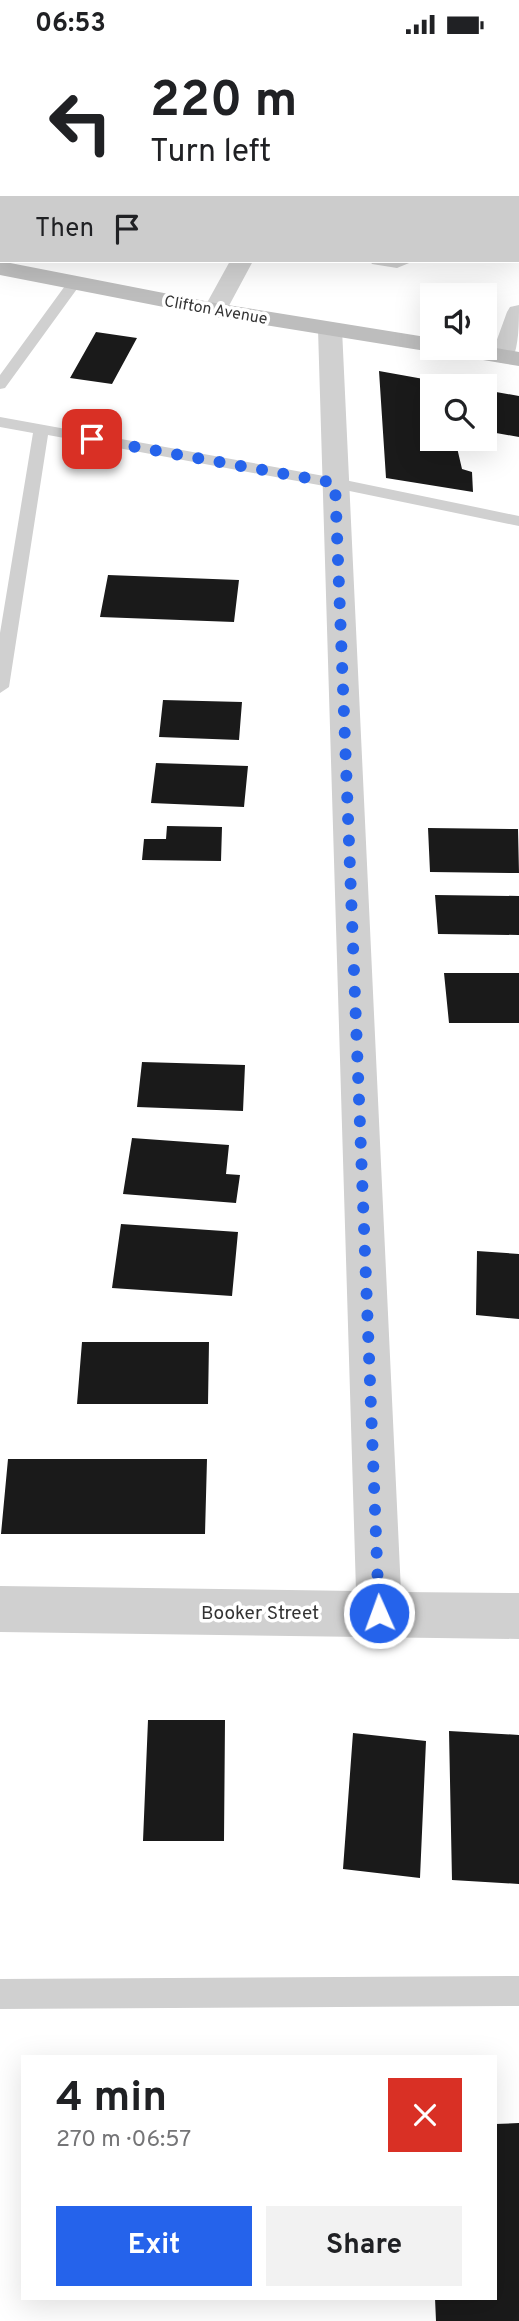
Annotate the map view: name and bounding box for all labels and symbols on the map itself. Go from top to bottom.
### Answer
street label: Clifton Avenue [162,292,269,330]
pin [62,409,122,469]
position arrow [342,1576,416,1650]
street label: Booker Street [201,1602,319,1626]

